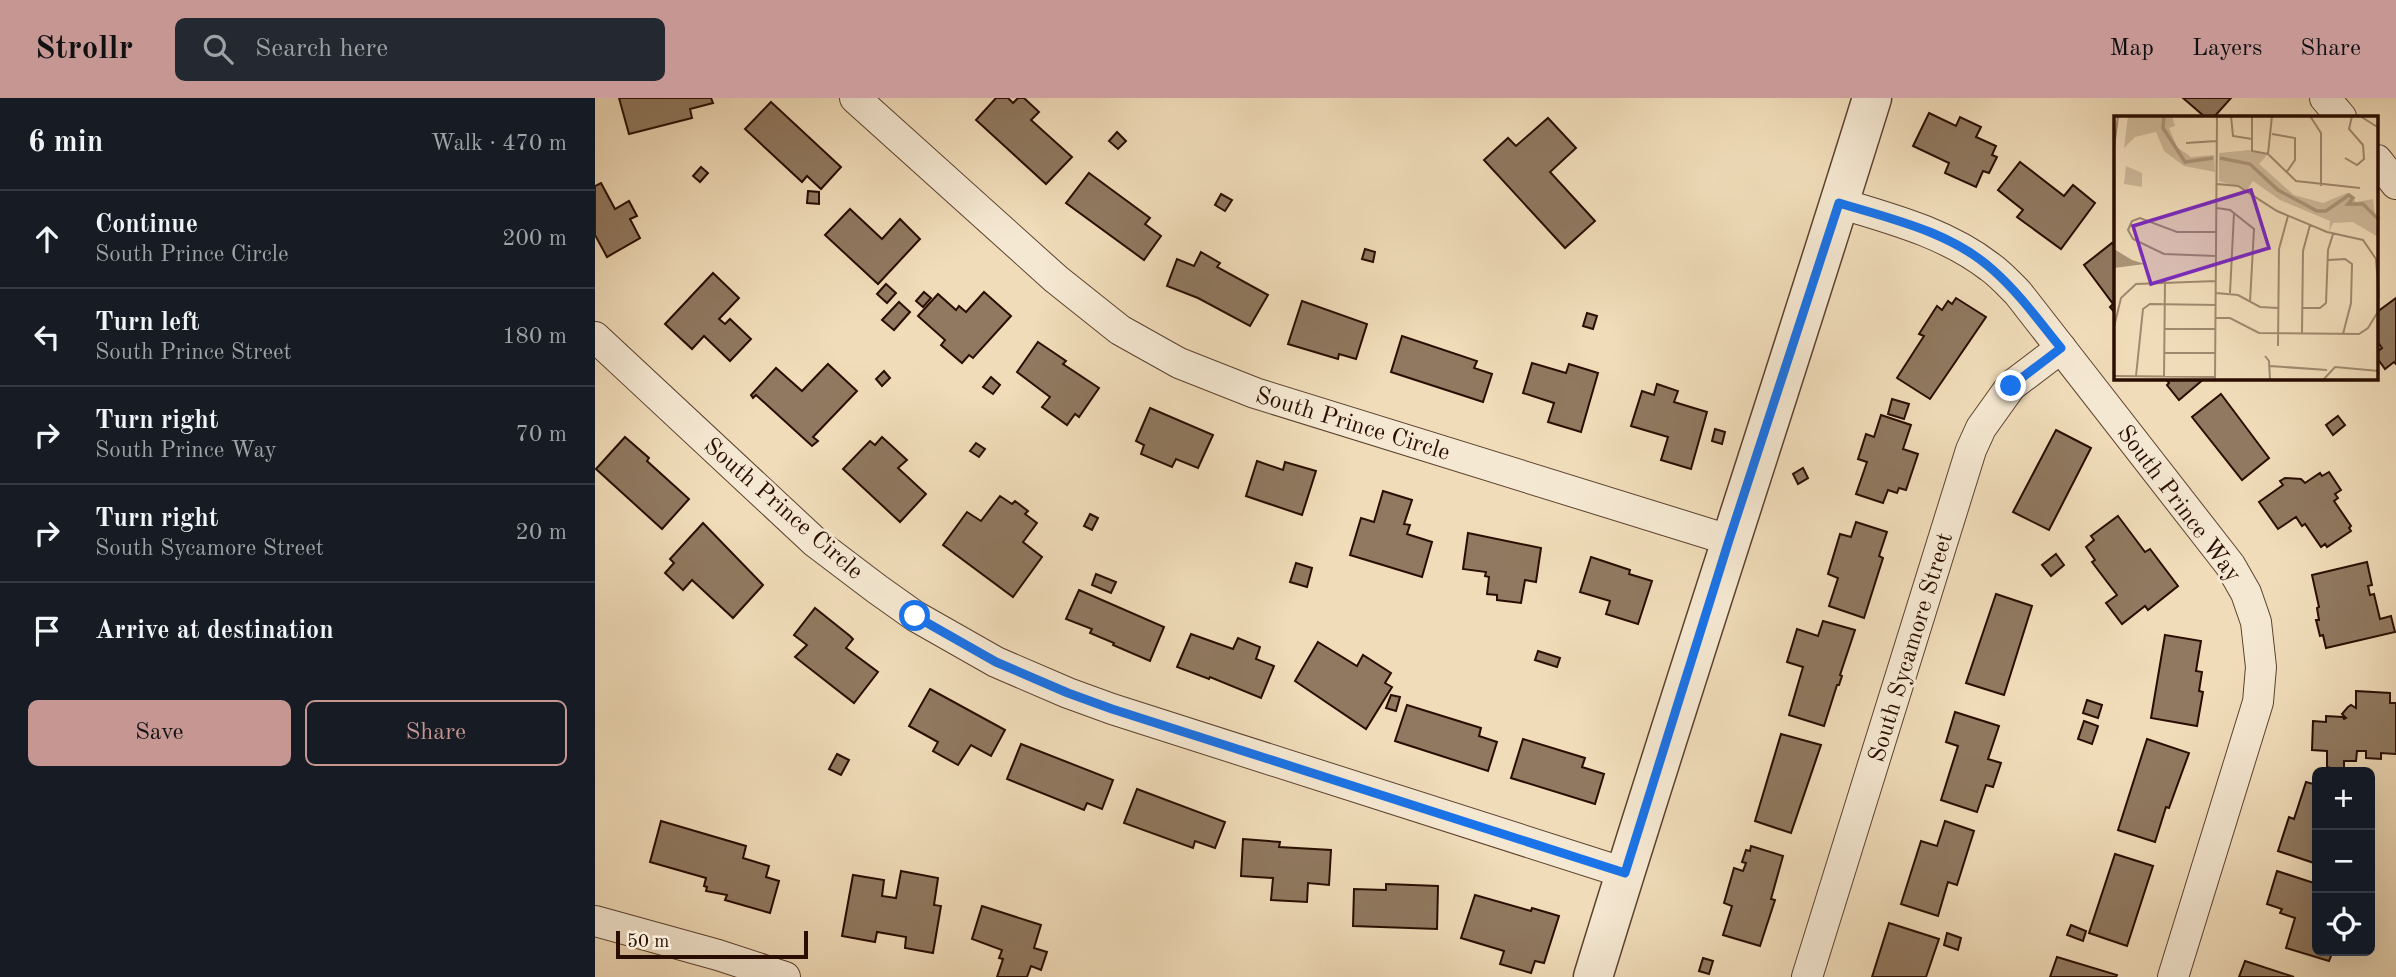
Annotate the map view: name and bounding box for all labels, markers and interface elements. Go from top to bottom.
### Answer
search box [175,18,665,81]
icon: search [199,30,237,68]
text: Strollr [35,33,133,66]
text: Search here [255,36,388,62]
text: Map [2110,37,2154,61]
text: Layers [2192,37,2262,61]
text: Share [2300,37,2361,61]
inset map [2114,116,2379,380]
text: 6 min [28,128,103,158]
text: Walk · 470 m [431,132,567,155]
text: Continue [95,212,198,238]
icon: ahead [28,220,66,258]
text: 200 m [502,227,567,250]
text: South Prince Circle [95,243,289,266]
text: Turn left [95,310,200,336]
icon: left [28,318,66,356]
text: 180 m [502,325,567,348]
text: South Prince Street [95,341,292,364]
route end [1995,370,2026,401]
street label: South Prince Circle [1252,384,1453,466]
text: Turn right [95,408,218,434]
icon: right [28,416,66,454]
street label: South Prince Way [2112,421,2245,587]
text: 70 m [516,423,567,446]
street label: South Prince Circle [699,434,867,585]
text: South Prince Way [95,439,277,462]
text: Turn right [95,506,218,532]
icon: right [28,514,66,552]
text: 20 m [516,521,567,544]
street label: South Sycamore Street [1866,530,1958,765]
text: South Sycamore Street [95,537,324,560]
route start [899,600,930,631]
icon: arrive [28,612,66,650]
text: Arrive at destination [95,618,334,644]
button: Save [28,700,291,766]
button: Share [305,700,567,766]
map controls [2312,767,2375,956]
button: + [2312,767,2375,830]
button: − [2312,830,2375,893]
button: locate [2312,893,2375,956]
scale bar [616,928,809,960]
text: 50 m [627,933,669,952]

